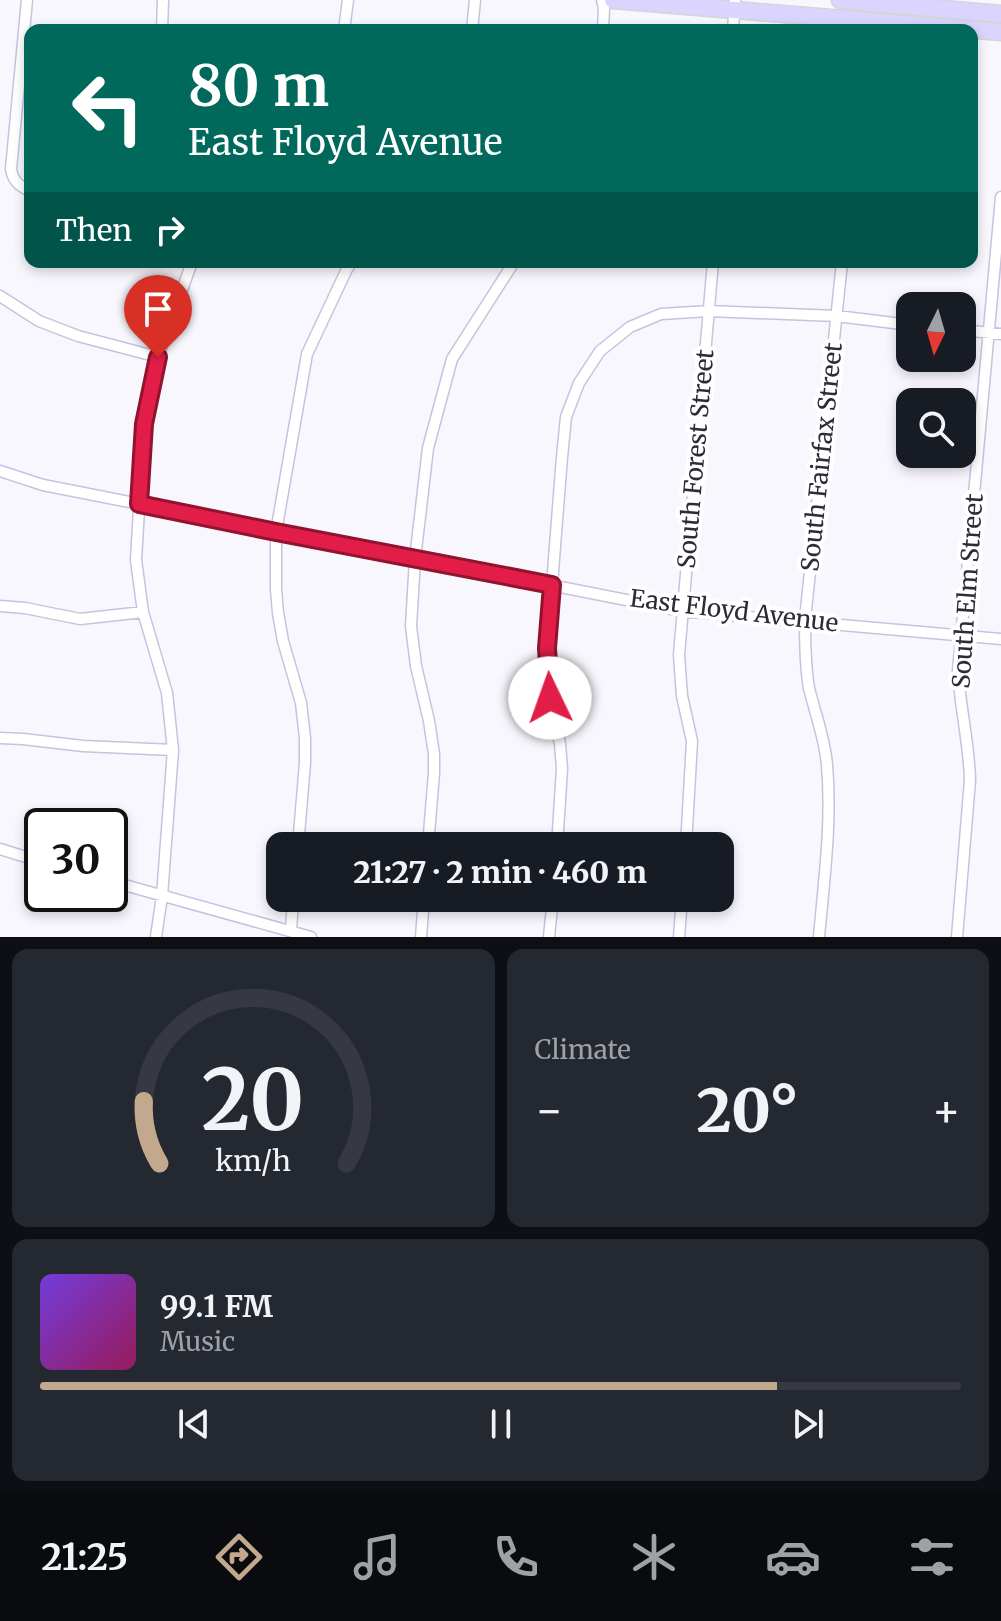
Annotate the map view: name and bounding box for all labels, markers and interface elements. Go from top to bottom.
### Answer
text: 80 m [188,51,329,121]
icon: left [56,56,160,160]
text: East Floyd Avenue [188,120,503,165]
icon: right [148,208,192,252]
text: Then [56,211,132,249]
pin [124,275,192,357]
icon: arrive [136,287,180,331]
north arrow [896,292,976,372]
map controls [896,292,976,468]
street label: South Fairfax Street [794,340,849,573]
street label: South Forest Street [670,347,721,570]
button: search [896,388,976,468]
street label: South Elm Street [945,492,990,689]
street label: East Floyd Avenue [628,582,840,639]
position arrow [508,656,592,740]
speed limit sign: 30 [24,808,128,912]
text: 21:27 · 2 min · 460 m [353,853,647,891]
text: Climate [535,1033,631,1066]
text: 20 [202,1048,305,1153]
text: 20° [697,1073,799,1148]
text: − [535,1083,564,1138]
text: + [932,1083,961,1138]
text: km/h [215,1143,291,1179]
text: 99.1 FM [160,1287,273,1325]
text: Music [160,1325,235,1358]
icon: previous [172,1402,216,1446]
icon: pause [479,1402,523,1446]
icon: next [786,1402,830,1446]
icon: directions [211,1529,267,1585]
icon: music [349,1529,405,1585]
icon: phone [488,1529,544,1585]
icon: climate [626,1529,682,1585]
icon: car [765,1529,821,1585]
icon: filters [904,1529,960,1585]
text: 21:25 [41,1535,128,1580]

